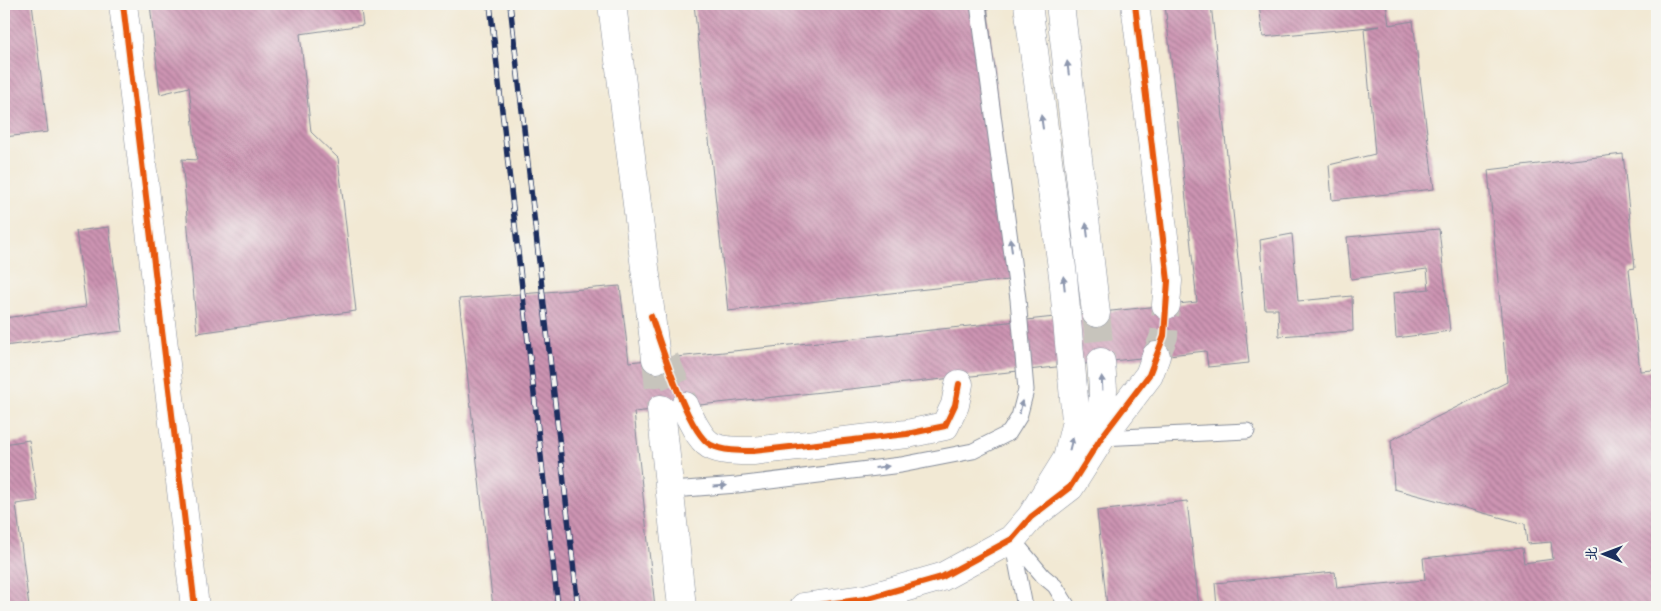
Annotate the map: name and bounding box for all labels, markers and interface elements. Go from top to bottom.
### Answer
one-way arrow [1064,60,1072,76]
one-way arrow [1038,114,1046,130]
one-way arrow [1083,221,1091,237]
one-way arrow [1007,237,1015,253]
one-way arrow [1059,275,1067,291]
one-way arrow [1098,375,1106,391]
one-way arrow [1017,399,1025,414]
one-way arrow [1067,437,1075,452]
one-way arrow [874,463,890,471]
one-way arrow [712,482,728,490]
north arrow [1578,528,1628,578]
text: 北 [1581,547,1600,561]

